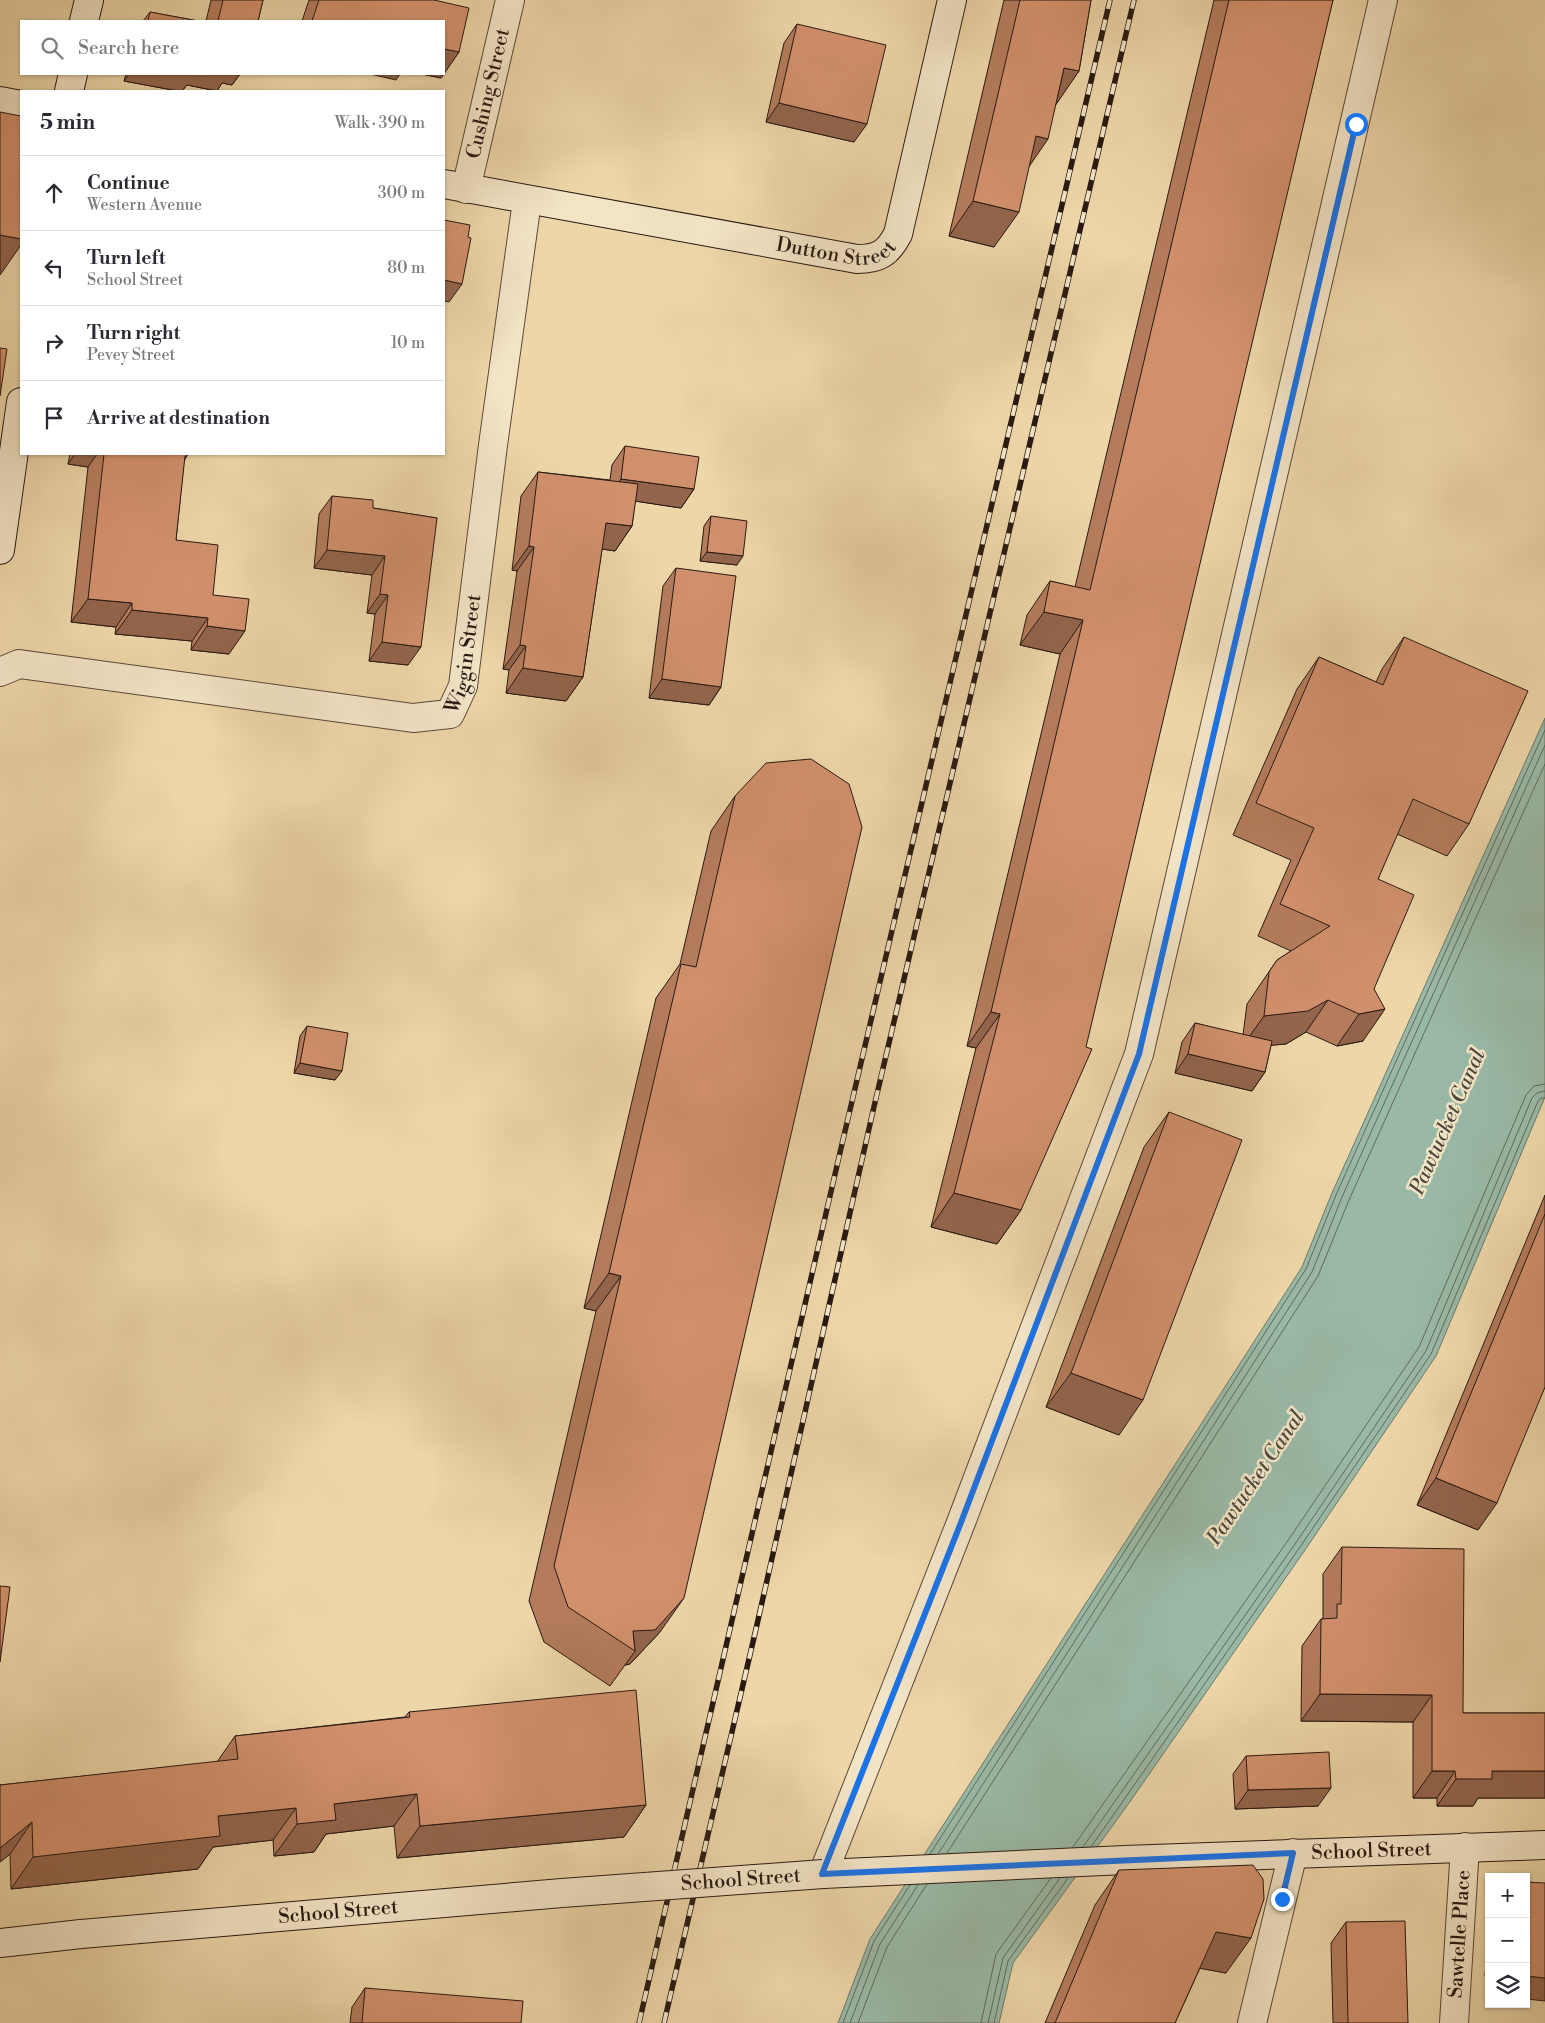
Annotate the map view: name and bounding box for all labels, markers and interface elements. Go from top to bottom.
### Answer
search box [20,20,445,75]
street label: Cushing Street [461,26,516,161]
icon: search [38,34,66,62]
text: Search here [78,36,179,60]
text: 5 min [40,110,95,136]
text: Walk · 390 m [335,113,425,133]
route start [1345,113,1368,136]
text: Continue [87,171,170,195]
icon: ahead [40,179,68,207]
text: 300 m [378,183,425,203]
text: Western Avenue [87,195,202,215]
street label: Dutton Street [774,232,902,272]
text: Turn left [87,246,166,270]
icon: left [40,254,68,282]
text: 80 m [387,258,425,278]
text: School Street [87,270,183,290]
text: Turn right [87,321,180,345]
icon: right [40,329,68,357]
text: 10 m [391,333,425,353]
text: Pevey Street [87,345,175,365]
icon: arrive [40,404,68,432]
text: Arrive at destination [87,406,270,430]
street label: Wiggin Street [439,593,487,719]
water label: Pawtucket Canal [1404,1045,1492,1200]
water label: Pawtucket Canal [1201,1406,1311,1551]
street label: School Street [1311,1837,1432,1866]
street label: School Street [680,1863,802,1897]
street label: Sawtelle Place [1443,1869,1476,1999]
map controls [1485,1873,1530,2008]
button: + [1485,1873,1530,1918]
route end [1271,1888,1294,1911]
street label: School Street [277,1895,399,1930]
button: − [1485,1918,1530,1963]
button: layers [1485,1963,1530,2008]

